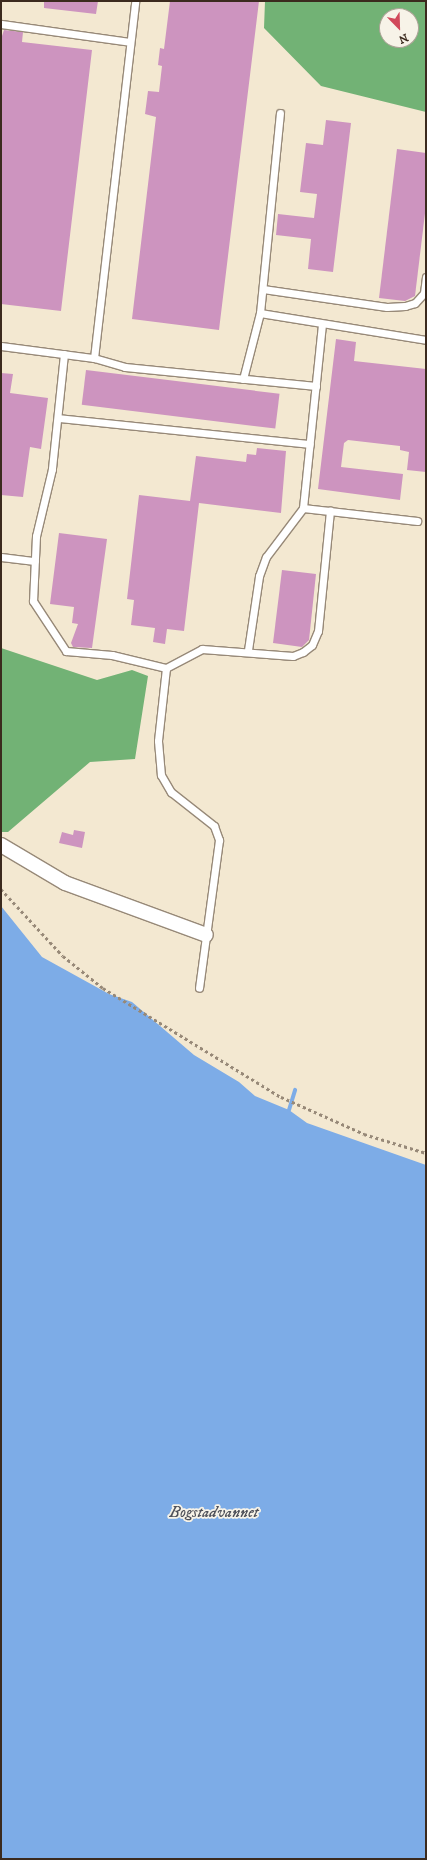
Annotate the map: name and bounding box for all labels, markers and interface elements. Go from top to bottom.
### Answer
north arrow [379,8,419,48]
text: N [396,30,410,46]
water label: Bogstadvannet [170,1502,258,1522]

